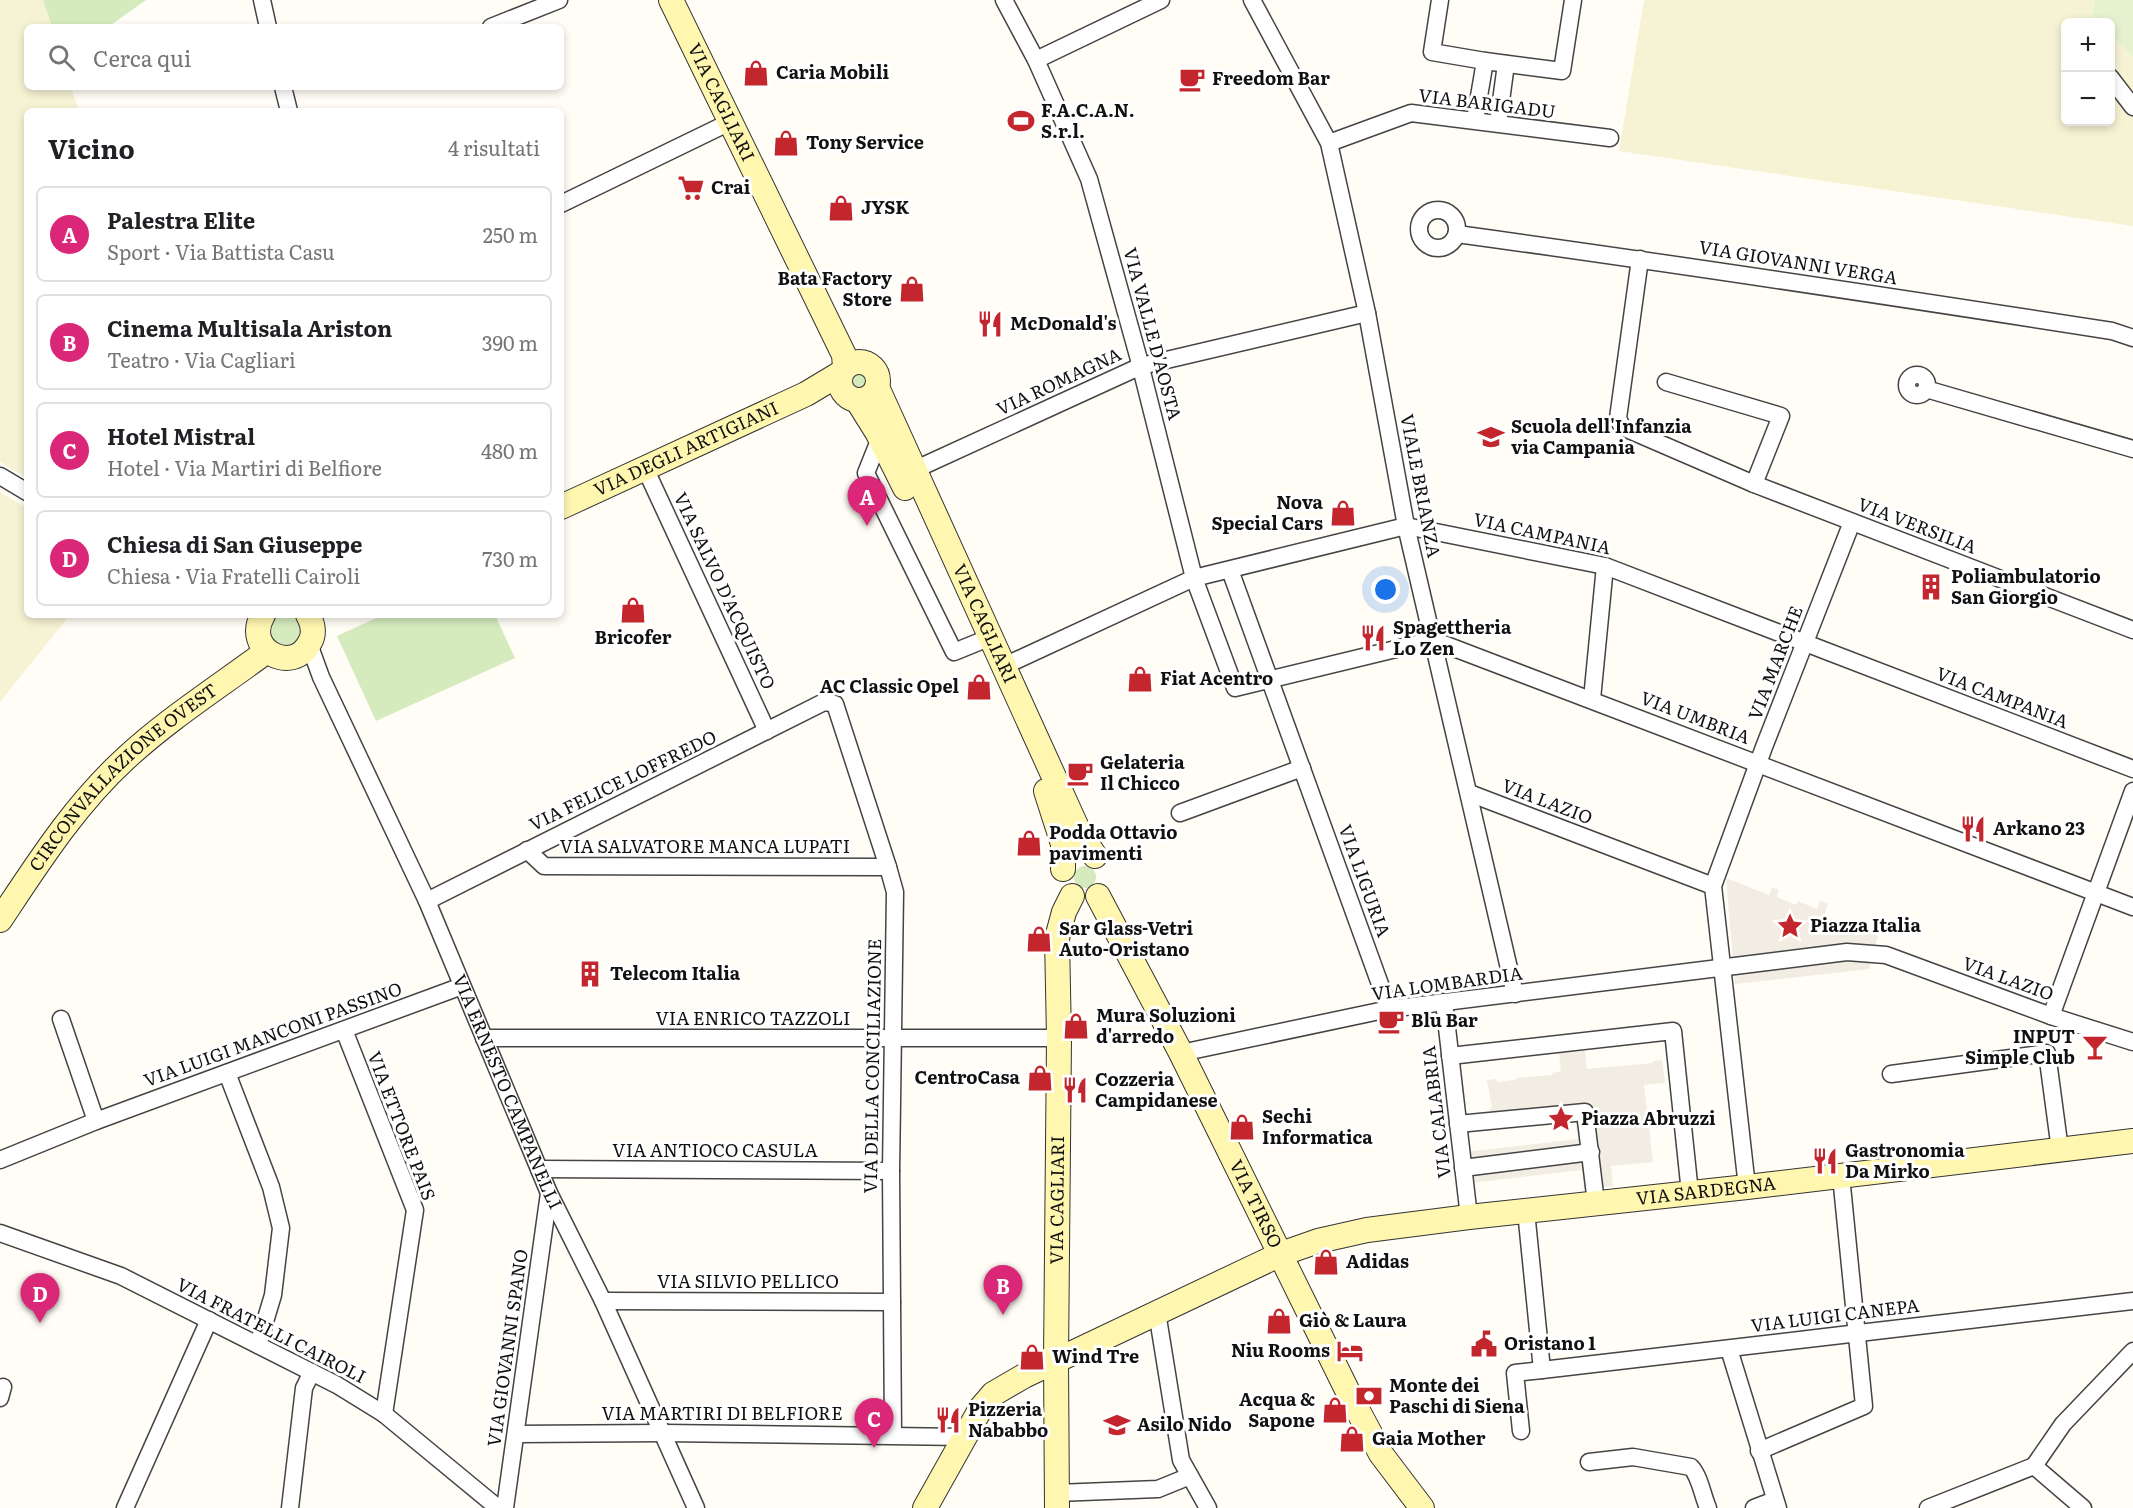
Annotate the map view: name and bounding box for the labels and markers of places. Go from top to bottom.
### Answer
shop icon: Caria Mobili [741,58,771,88]
place label: Caria Mobili [776,58,889,85]
cafe icon: Freedom Bar [1177,64,1207,94]
place label: Freedom Bar [1212,64,1330,91]
place label: F.A.C.A.N. S.r.l. [1041,96,1135,144]
sports icon: F.A.C.A.N. S.r.l. [1006,106,1036,136]
shop icon: Tony Service [771,128,801,158]
place label: Tony Service [806,128,924,155]
supermarket icon: Crai [676,173,706,203]
place label: Crai [711,173,751,200]
shop icon: JYSK [826,193,856,223]
place label: JYSK [861,193,909,220]
place label: Bata Factory Store [777,264,892,312]
shop icon: Bata Factory Store [897,274,927,304]
restaurant icon: McDonald's [975,309,1005,339]
place label: McDonald's [1010,309,1116,336]
place label: Scuola dell'Infanzia via Campania [1511,412,1692,460]
school or university icon: Scuola dell'Infanzia via Campania [1476,422,1506,452]
pin: A [848,476,886,526]
place label: Nova Special Cars [1211,488,1324,536]
shop icon: Nova Special Cars [1328,498,1358,528]
place label: Poliambulatorio San Giorgio [1951,562,2101,610]
building icon: Poliambulatorio San Giorgio [1916,572,1946,602]
shop icon: Bricofer [618,595,648,625]
place label: Spagettheria Lo Zen [1393,613,1512,661]
place label: Bricofer [595,623,672,650]
restaurant icon: Spagettheria Lo Zen [1358,623,1388,653]
shop icon: Fiat Acentro [1125,664,1155,694]
place label: Fiat Acentro [1160,664,1273,691]
place label: AC Classic Opel [820,672,959,699]
shop icon: AC Classic Opel [964,672,994,702]
place label: Gelateria Il Chicco [1100,748,1185,796]
cafe icon: Gelateria Il Chicco [1065,758,1095,788]
restaurant icon: Arkano 23 [1958,814,1988,844]
place label: Arkano 23 [1993,814,2085,841]
place label: Podda Ottavio pavimenti [1049,818,1177,866]
shop icon: Podda Ottavio pavimenti [1014,828,1044,858]
place icon: Piazza Italia [1775,911,1805,941]
place label: Piazza Italia [1810,911,1921,938]
place label: Sar Glass-Vetri Auto-Oristano [1059,914,1193,962]
shop icon: Sar Glass-Vetri Auto-Oristano [1024,924,1054,954]
building icon: Telecom Italia [575,959,605,989]
place label: Telecom Italia [610,959,741,986]
place label: Mura Soluzioni d'arredo [1096,1001,1236,1049]
cafe icon: Blu Bar [1376,1006,1406,1036]
place label: Blu Bar [1411,1006,1478,1033]
shop icon: Mura Soluzioni d'arredo [1061,1011,1091,1041]
place label: INPUT Simple Club [1965,1022,2076,1070]
bar icon: INPUT Simple Club [2080,1032,2110,1062]
place label: CentroCasa [915,1063,1021,1090]
shop icon: CentroCasa [1025,1063,1055,1093]
place label: Cozzeria Campidanese [1095,1065,1218,1113]
restaurant icon: Cozzeria Campidanese [1060,1075,1090,1105]
place label: Sechi Informatica [1262,1102,1373,1150]
place icon: Piazza Abruzzi [1546,1104,1576,1134]
place label: Piazza Abruzzi [1581,1104,1716,1131]
shop icon: Sechi Informatica [1227,1112,1257,1142]
place label: Gastronomia Da Mirko [1845,1136,1965,1184]
restaurant icon: Gastronomia Da Mirko [1810,1146,1840,1176]
shop icon: Adidas [1311,1247,1341,1277]
place label: Adidas [1346,1247,1409,1274]
pin: B [984,1266,1022,1315]
pin: D [20,1274,60,1323]
shop icon: Giò & Laura [1264,1306,1294,1336]
place label: Giò & Laura [1299,1306,1407,1333]
public building icon: Oristano 1 [1469,1329,1499,1359]
place label: Oristano 1 [1504,1329,1596,1356]
place label: Niu Rooms [1231,1336,1330,1363]
hotel icon: Niu Rooms [1335,1336,1365,1366]
shop icon: Wind Tre [1017,1342,1047,1372]
place label: Wind Tre [1052,1342,1139,1369]
place label: Monte dei Paschi di Siena [1389,1371,1525,1419]
bank icon: Monte dei Paschi di Siena [1354,1381,1384,1411]
place label: Acqua & Sapone [1239,1385,1315,1433]
place label: Pizzeria Nababbo [968,1395,1048,1443]
shop icon: Acqua & Sapone [1320,1395,1350,1425]
pin: C [854,1398,894,1448]
restaurant icon: Pizzeria Nababbo [933,1405,963,1435]
school or university icon: Asilo Nido [1102,1410,1132,1440]
place label: Asilo Nido [1137,1410,1232,1437]
shop icon: Gaia Mother [1337,1424,1367,1454]
place label: Gaia Mother [1372,1424,1486,1451]

